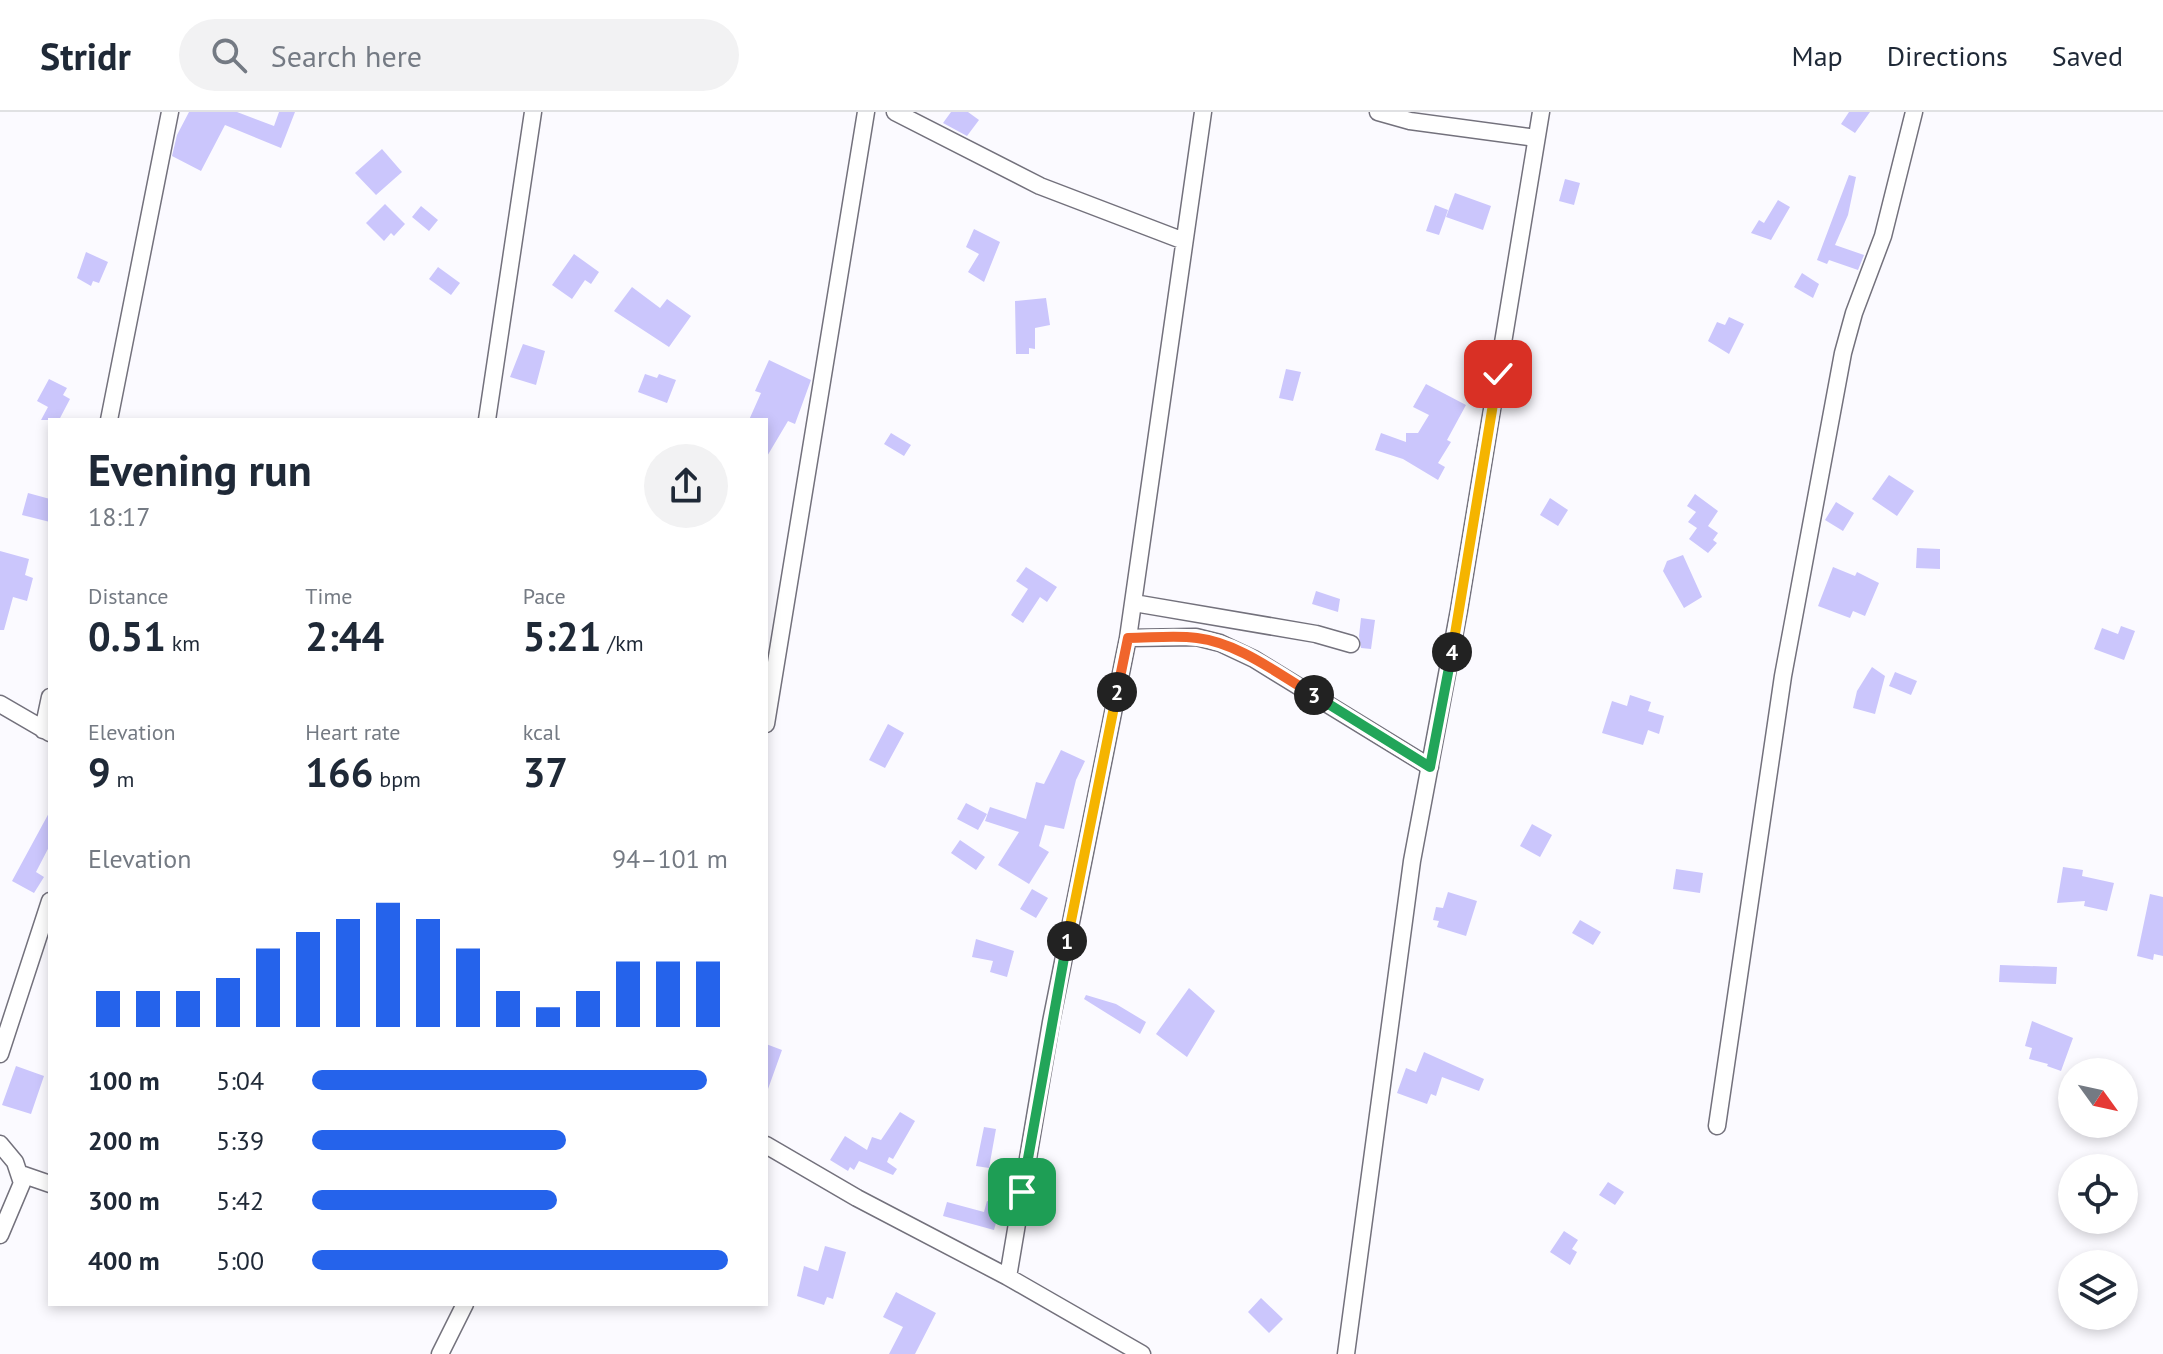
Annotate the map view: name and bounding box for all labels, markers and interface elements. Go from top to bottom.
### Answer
search box [179,19,739,91]
text: Stridr [40,31,131,80]
icon: search [207,33,251,77]
text: Search here [271,36,422,75]
text: Map [1792,37,1843,74]
text: Directions [1887,37,2008,74]
text: Saved [2052,37,2123,74]
pin [1464,340,1532,408]
icon: check [1476,352,1520,396]
text: Evening run [88,441,312,498]
button: share [644,444,728,528]
text: 18:17 [88,500,150,533]
text: Distance [88,582,169,610]
text: Time [305,582,352,610]
text: Pace [523,582,566,610]
text: 0.51 [88,610,166,662]
text: 2:44 [305,610,384,662]
text: 5:21 [523,610,601,662]
text: km [166,629,200,657]
text: /km [601,629,644,657]
pin: 4 [1432,632,1472,672]
text: 4 [1446,638,1458,666]
pin: 2 [1097,672,1137,712]
pin: 3 [1294,675,1334,715]
text: 2 [1111,678,1123,706]
text: 3 [1308,681,1320,709]
text: Elevation [88,718,176,746]
text: Heart rate [305,718,400,746]
text: kcal [523,718,560,746]
text: 9 [88,746,111,798]
text: 166 [305,746,373,798]
text: 37 [523,746,568,798]
text: m [111,765,134,793]
text: bpm [373,765,421,793]
text: Elevation [88,842,192,875]
text: 94–101 m [612,842,728,875]
pin: 1 [1047,921,1087,961]
text: 1 [1061,927,1073,955]
north arrow [2058,1058,2138,1138]
map controls [2058,1058,2138,1330]
text: 100 m [88,1064,160,1097]
text: 5:04 [216,1064,264,1097]
text: 200 m [88,1124,160,1157]
text: 5:39 [216,1124,264,1157]
button: locate [2058,1154,2138,1234]
pin [988,1158,1056,1226]
icon: arrive [1000,1170,1044,1214]
text: 300 m [88,1184,160,1217]
text: 5:42 [216,1184,264,1217]
text: 400 m [88,1244,160,1277]
text: 5:00 [216,1244,264,1277]
button: layers [2058,1250,2138,1330]

